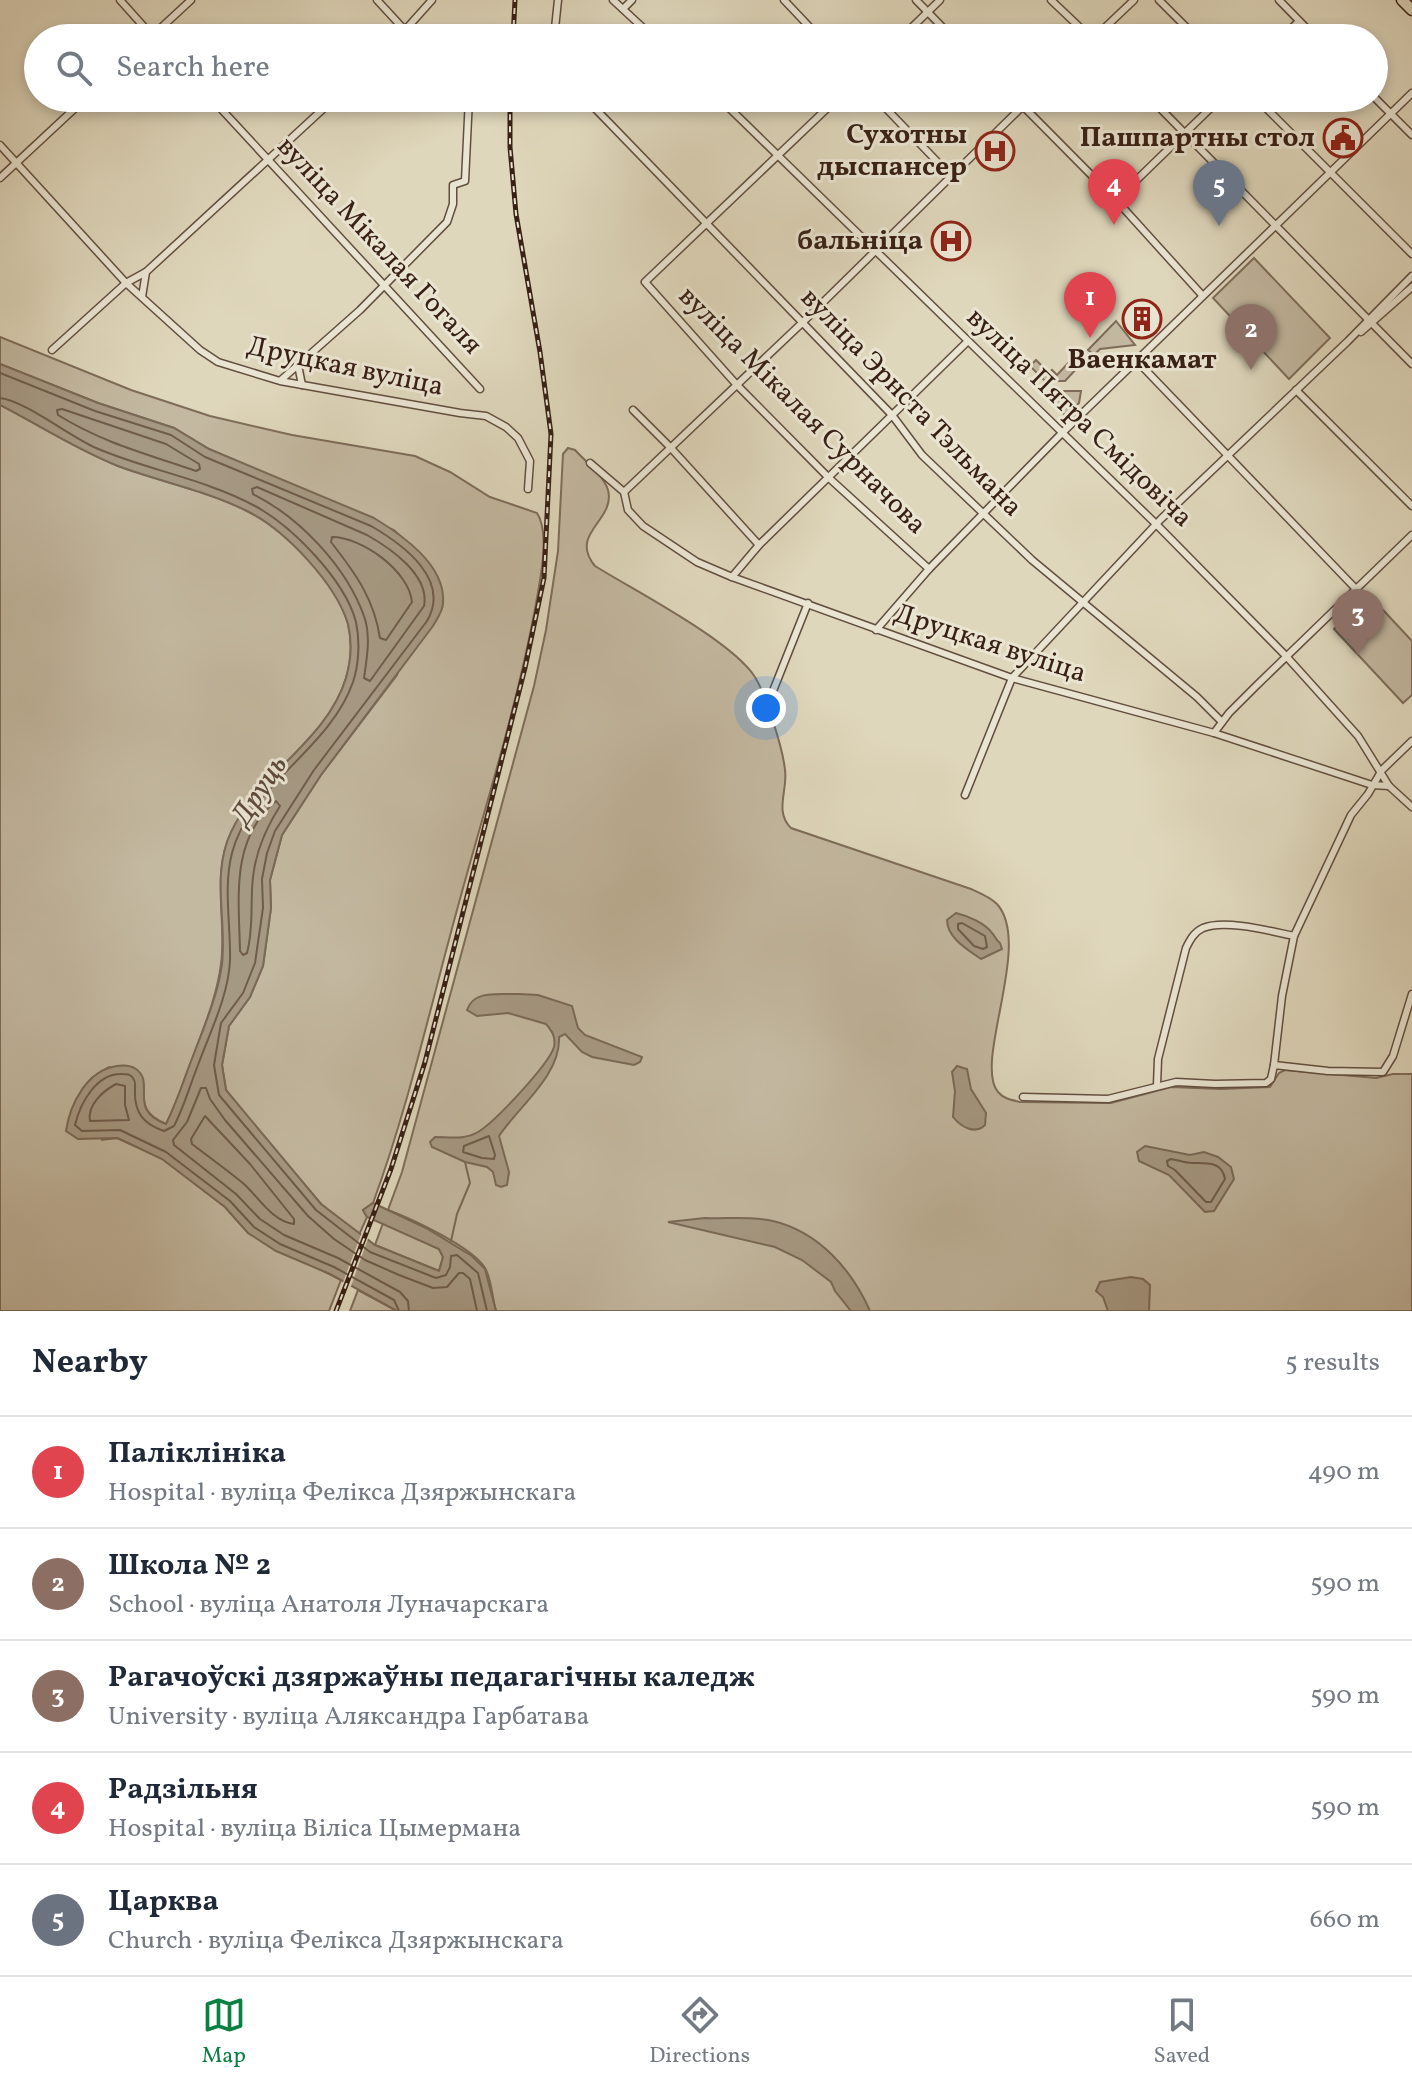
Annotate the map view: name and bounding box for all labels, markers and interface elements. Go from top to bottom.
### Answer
search box [24,24,1388,112]
icon: search [52,46,96,90]
text: Search here [116,47,270,89]
place label: Сухотны дыспансер [817,116,967,187]
public building icon: Пашпартны стол [1322,117,1364,159]
place label: Пашпартны стол [1080,119,1315,158]
street label: вуліца Мікалая Гогаля [267,128,491,364]
hospital icon: Сухотны дыспансер [974,130,1016,172]
pin: 4 [1088,159,1140,225]
pin: 5 [1193,160,1245,226]
hospital icon: бальніца [930,220,972,262]
place label: бальніца [797,222,923,261]
pin: 1 [1064,272,1116,338]
street label: вуліца Мікалая Сурначова [669,278,935,544]
street label: вуліца Эрнста Тэльмана [791,280,1031,526]
building icon: Ваенкамат [1121,298,1163,340]
street label: вуліца Пятра Смідовіча [957,299,1201,537]
pin: 2 [1225,304,1277,370]
street label: Друцкая вуліца [243,327,447,407]
place label: Ваенкамат [1067,341,1217,380]
pin: 3 [1332,589,1384,655]
street label: Друцкая вуліца [889,595,1091,693]
your location [746,688,786,728]
water label: Друць [221,748,298,836]
text: Nearby [32,1340,148,1387]
text: 5 results [1285,1345,1380,1381]
text: Паліклініка [108,1433,286,1475]
text: 1 [53,1454,63,1490]
text: 490 m [1307,1454,1380,1490]
text: Hospital · вуліца Фелікса Дзяржынскага [108,1475,576,1511]
text: Школа № 2 [108,1545,271,1587]
text: 2 [51,1566,65,1602]
text: 590 m [1310,1566,1380,1602]
text: School · вуліца Анатоля Луначарскага [108,1587,549,1623]
text: Рагачоўскі дзяржаўны педагагічны каледж [108,1657,755,1699]
text: 3 [51,1678,65,1714]
text: 590 m [1310,1678,1380,1714]
text: University · вуліца Аляксандра Гарбатава [108,1699,590,1735]
text: Радзільня [108,1769,258,1811]
text: 4 [50,1790,66,1826]
text: 590 m [1310,1790,1380,1826]
text: Hospital · вуліца Віліса Цымермана [108,1811,521,1847]
text: Царква [108,1881,219,1923]
text: 5 [52,1902,64,1938]
text: 660 m [1310,1902,1380,1938]
text: Church · вуліца Фелікса Дзяржынскага [108,1923,564,1959]
tab: Map [202,1993,246,2072]
tab: Directions [649,1993,750,2072]
tab: Saved [1154,1993,1210,2072]

